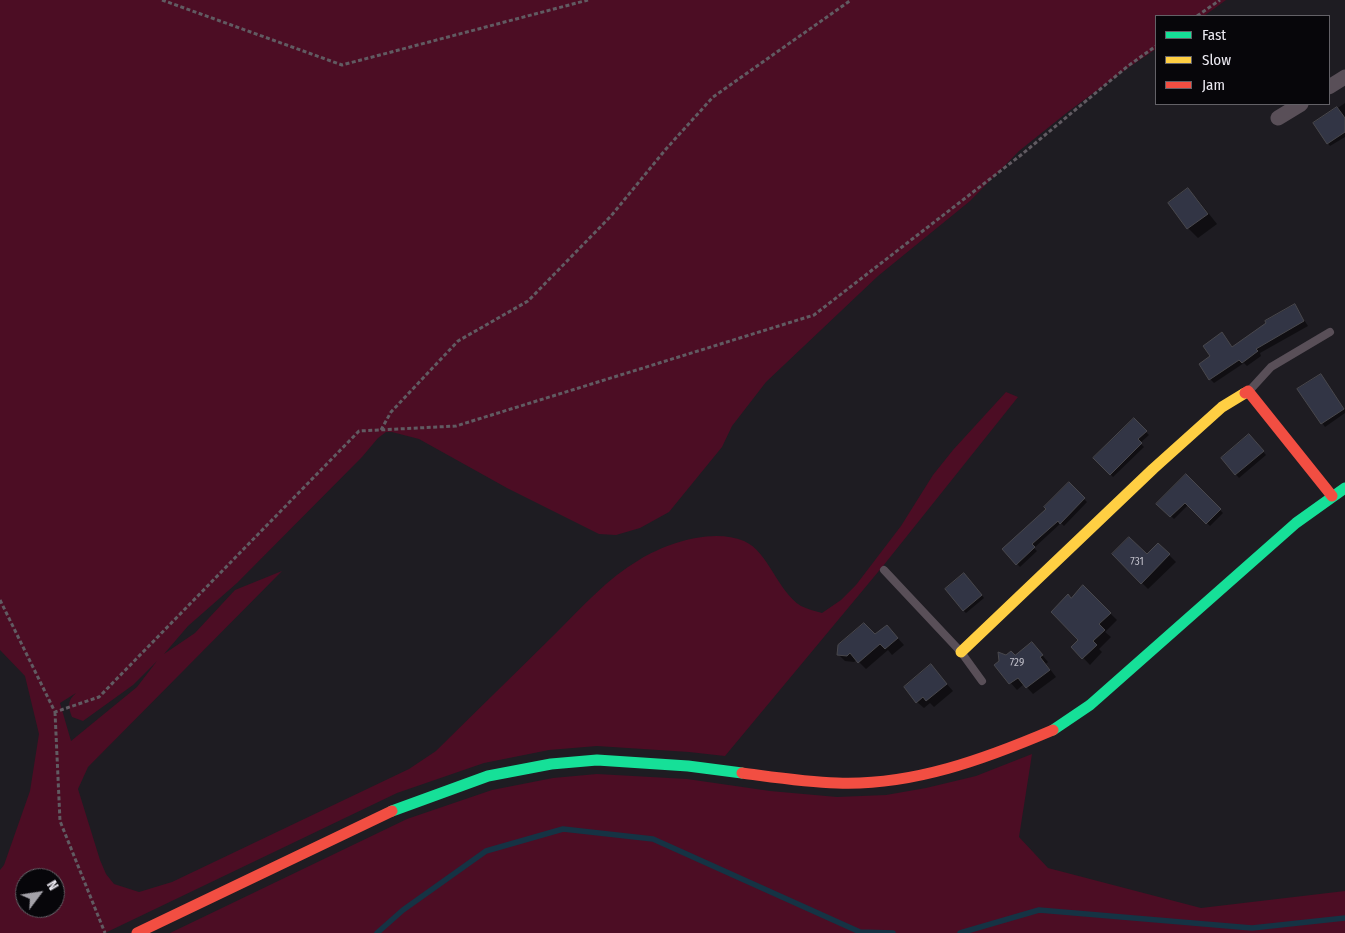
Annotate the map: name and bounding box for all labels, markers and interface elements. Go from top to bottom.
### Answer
legend [1155,15,1330,105]
text: Fast [1202,26,1226,44]
text: Slow [1202,51,1231,69]
text: Jam [1202,76,1225,94]
house number: 731 [1130,555,1144,569]
house number: 729 [1010,656,1024,670]
north arrow [15,868,65,918]
text: N [43,878,62,893]

